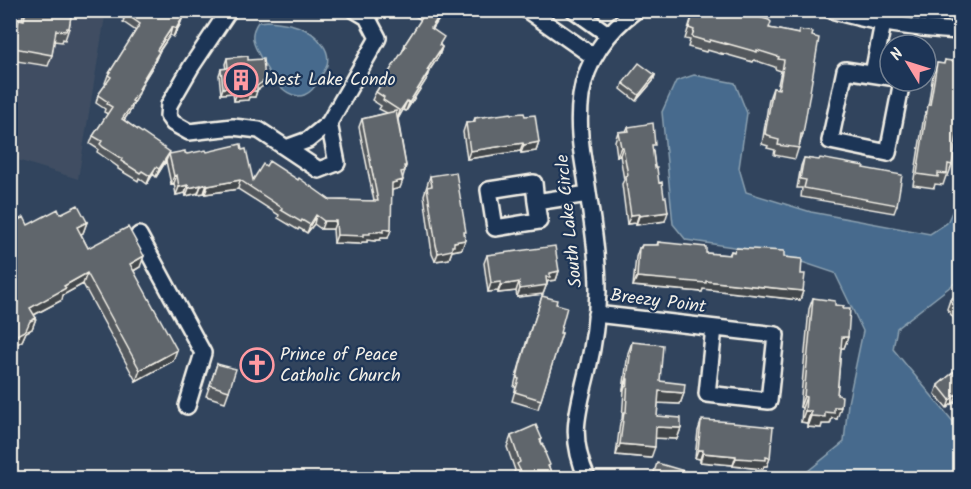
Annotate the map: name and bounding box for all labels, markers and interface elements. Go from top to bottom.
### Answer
north arrow [878,33,938,93]
text: N [884,43,910,66]
building icon: West Lake Condo [223,62,259,98]
place label: West Lake Condo [264,66,396,95]
street label: South Lake Circle [549,153,591,289]
street label: Breezy Point [609,282,708,322]
place label: Prince of Peace Catholic Church [280,341,401,391]
church icon: Prince of Peace Catholic Church [239,347,275,383]

